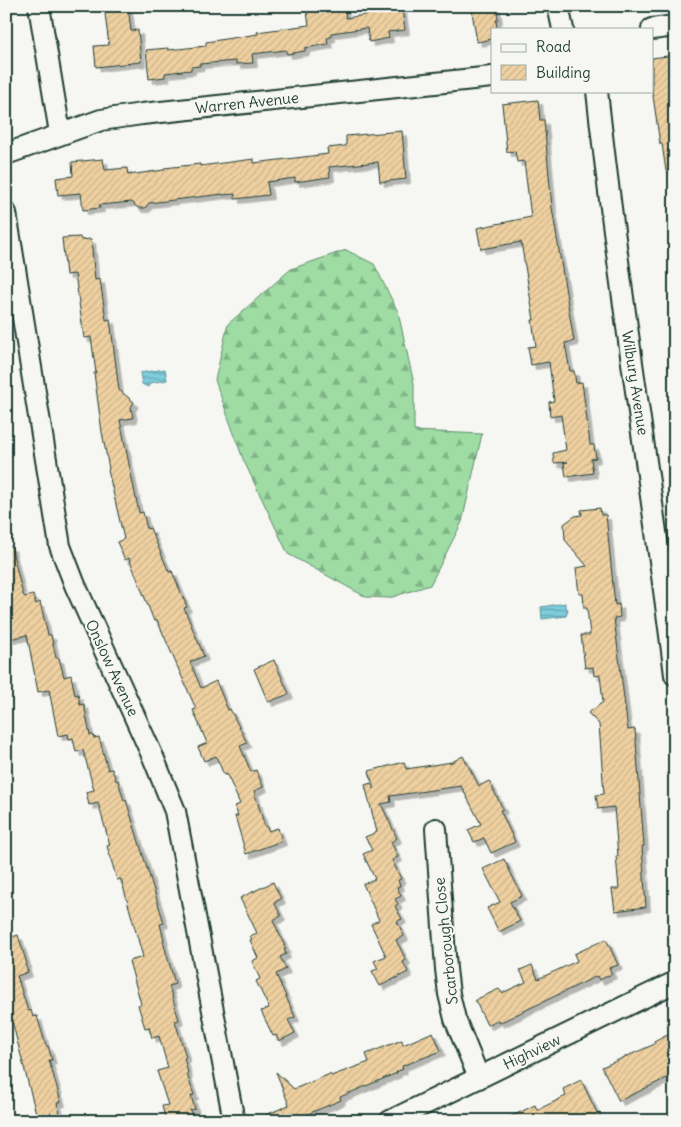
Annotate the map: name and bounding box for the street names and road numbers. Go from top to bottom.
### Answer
street label: Warren Avenue [194,88,300,117]
street label: Wilbury Avenue [618,329,653,437]
street label: Onslow Avenue [82,616,143,719]
street label: Scarborough Close [429,877,462,1005]
street label: Highview [500,1029,564,1074]

